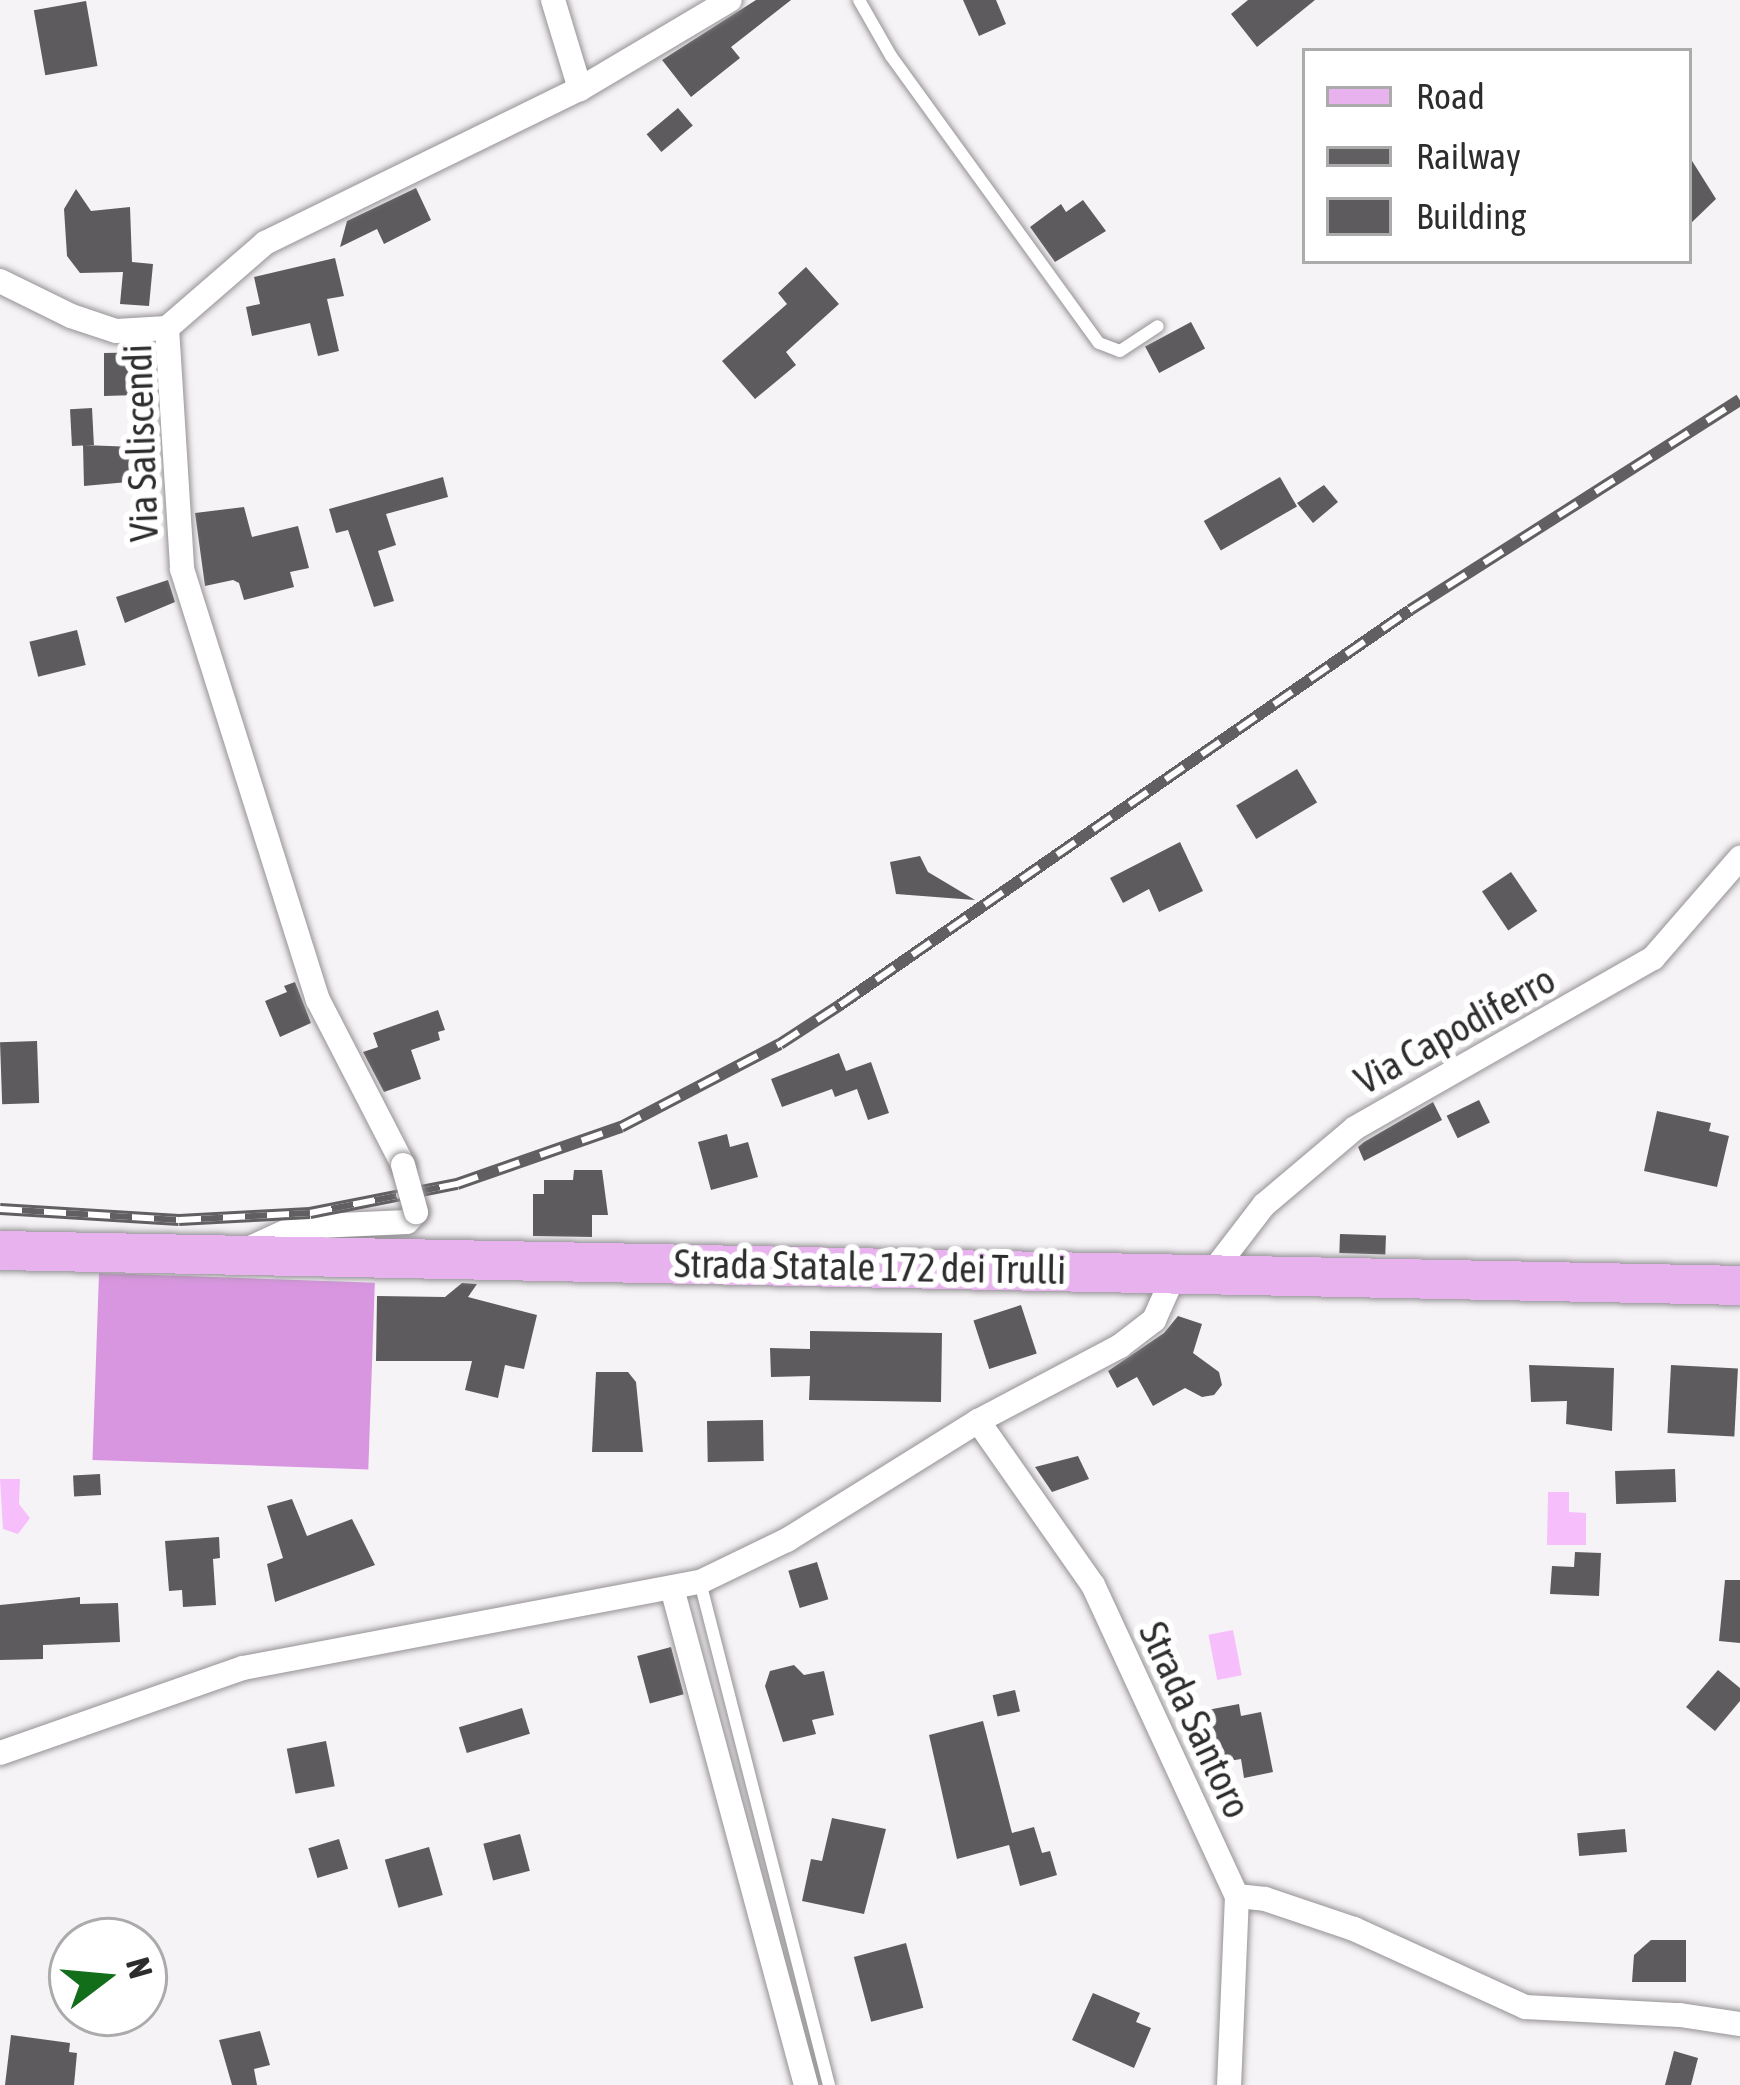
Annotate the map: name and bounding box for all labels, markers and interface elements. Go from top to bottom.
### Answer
legend [1302,48,1692,264]
text: Road [1416,75,1485,117]
text: Railway [1416,135,1521,177]
text: Building [1416,195,1526,237]
street label: Via Saliscendi [114,343,168,543]
street label: Via Capodiferro [1347,956,1563,1104]
street label: Strada Statale 172 dei Trulli [674,1240,1066,1294]
street label: Strada Santoro [1129,1615,1261,1825]
north arrow [48,1917,168,2037]
text: N [119,1953,161,1982]

